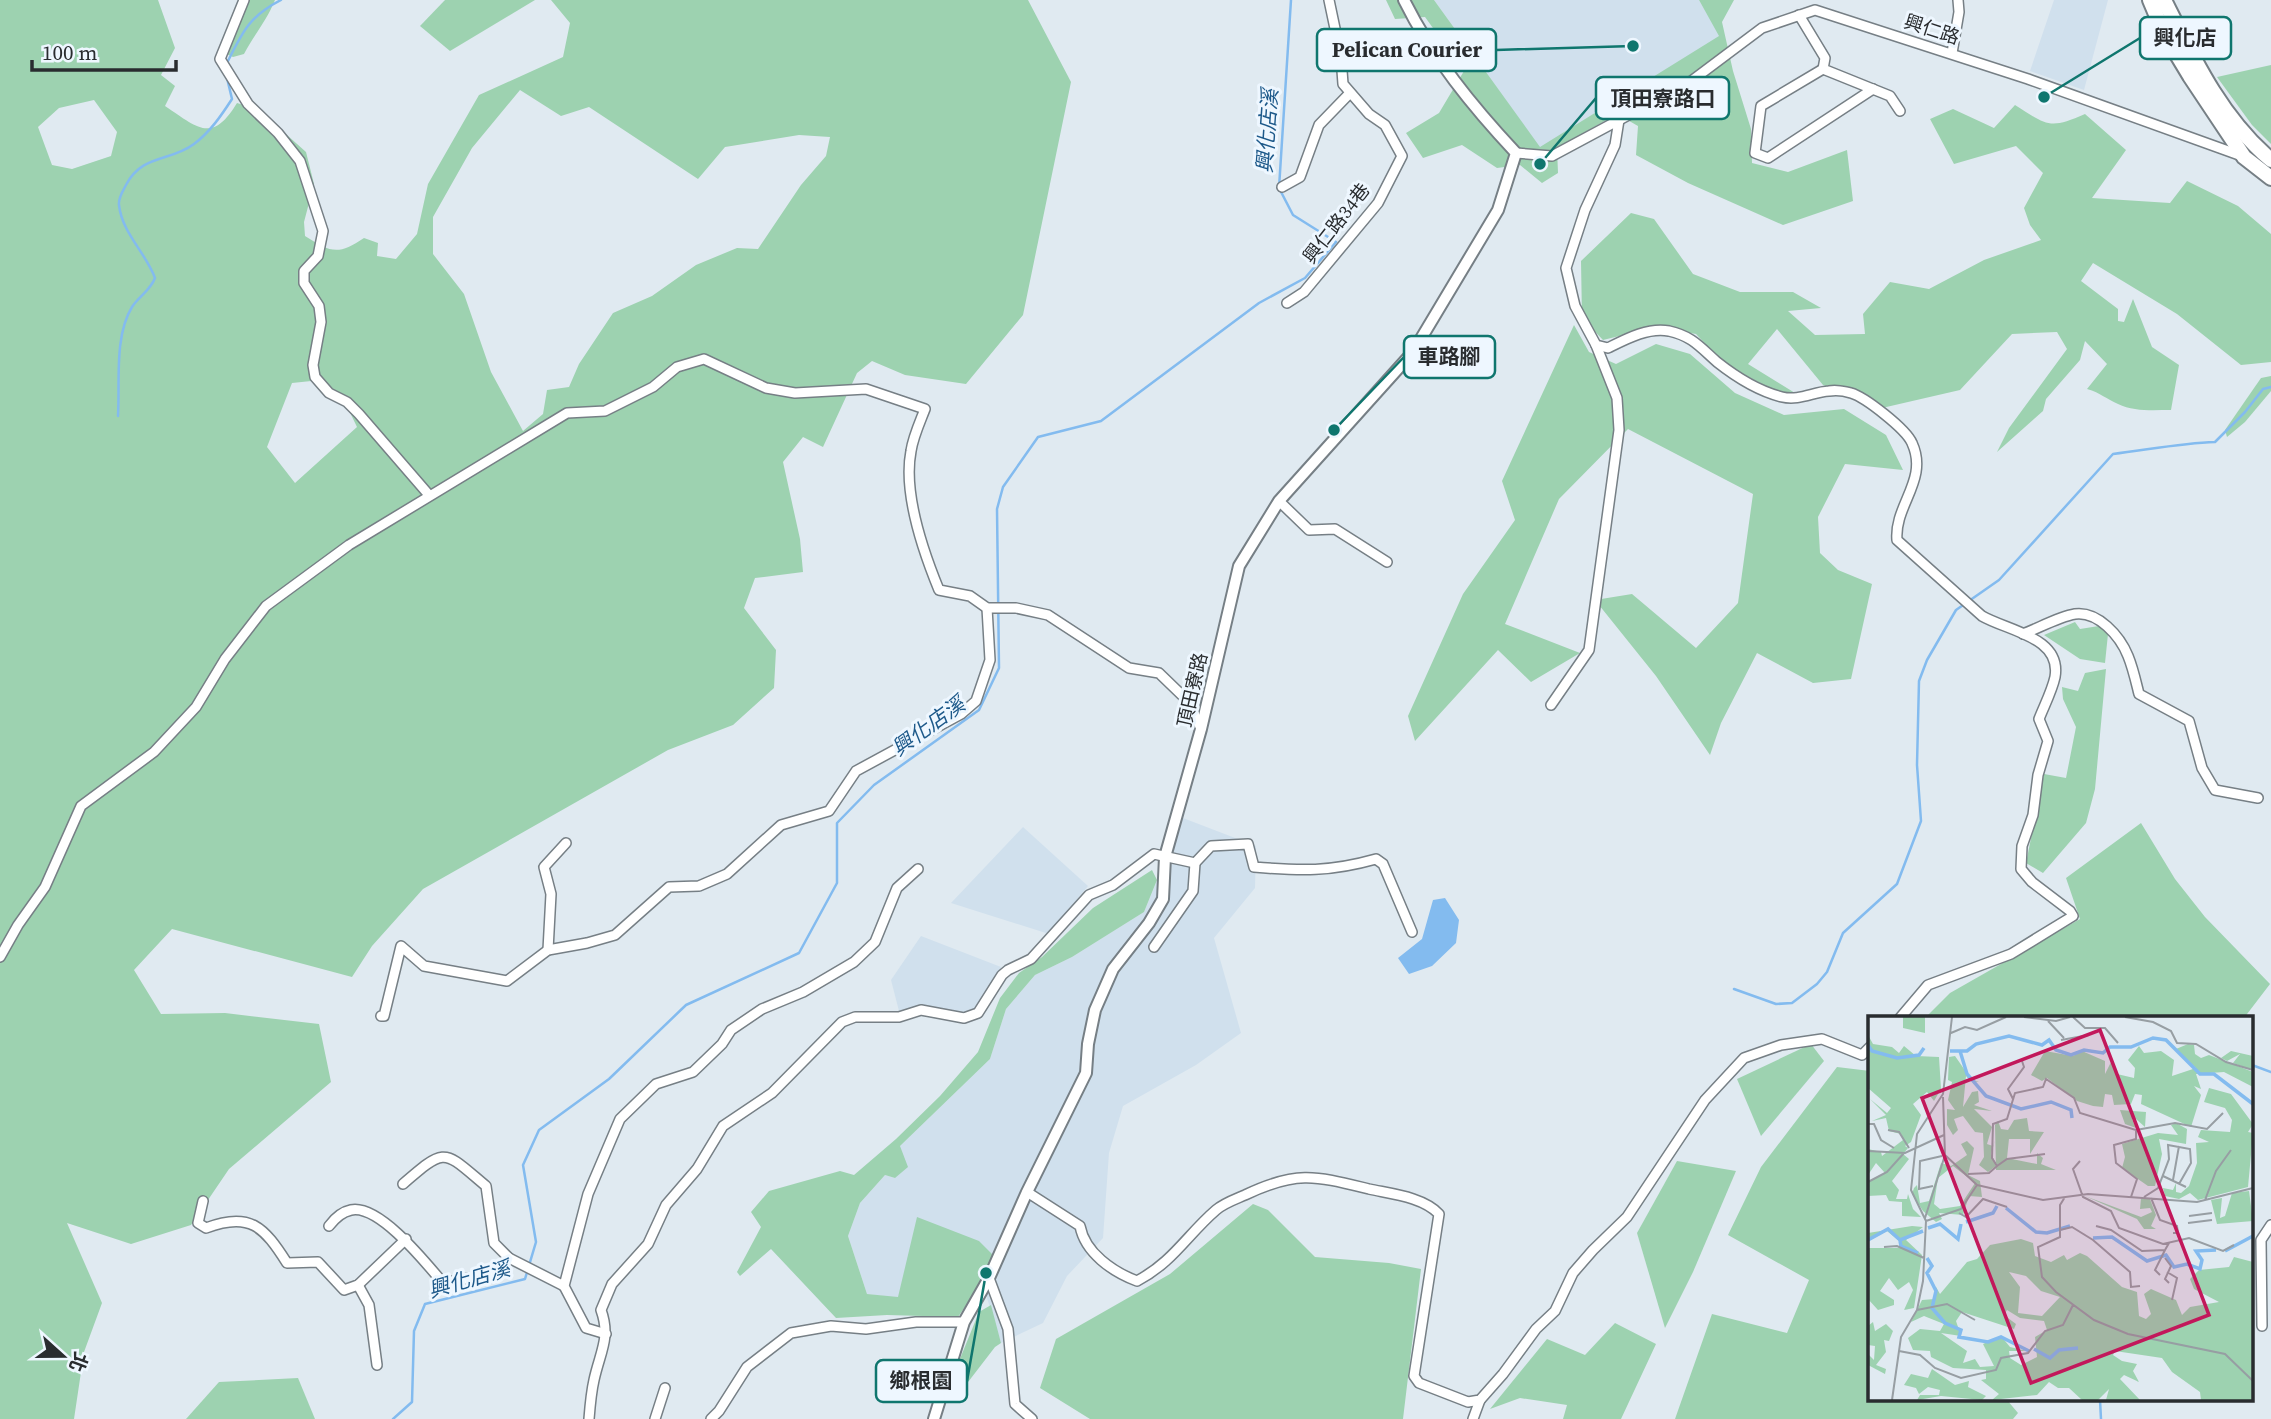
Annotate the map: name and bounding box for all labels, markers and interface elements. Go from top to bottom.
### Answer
street label: 興仁路 [1901,8,1963,50]
callout: 興化店 [2140,17,2231,59]
text: 興化店 [2154,23,2217,52]
scale bar [32,28,175,72]
callout: Pelican Courier [1317,29,1496,71]
text: Pelican Courier [1332,35,1482,64]
text: 100 m [42,38,97,67]
callout: 頂田寮路口 [1596,77,1729,119]
text: 頂田寮路口 [1611,84,1716,113]
water label: 興化店溪 [1250,85,1285,174]
street label: 興仁路34巷 [1297,178,1375,268]
callout: 車路腳 [1404,336,1495,378]
text: 車路腳 [1418,342,1481,371]
street label: 頂田寮路 [1171,650,1213,730]
water label: 興化店溪 [885,688,973,762]
inset map [1868,1016,2254,1402]
water label: 興化店溪 [425,1253,516,1305]
north arrow [28,1321,98,1391]
text: 北 [63,1349,94,1376]
callout: 鄉根園 [876,1360,967,1402]
text: 鄉根園 [890,1366,953,1395]

